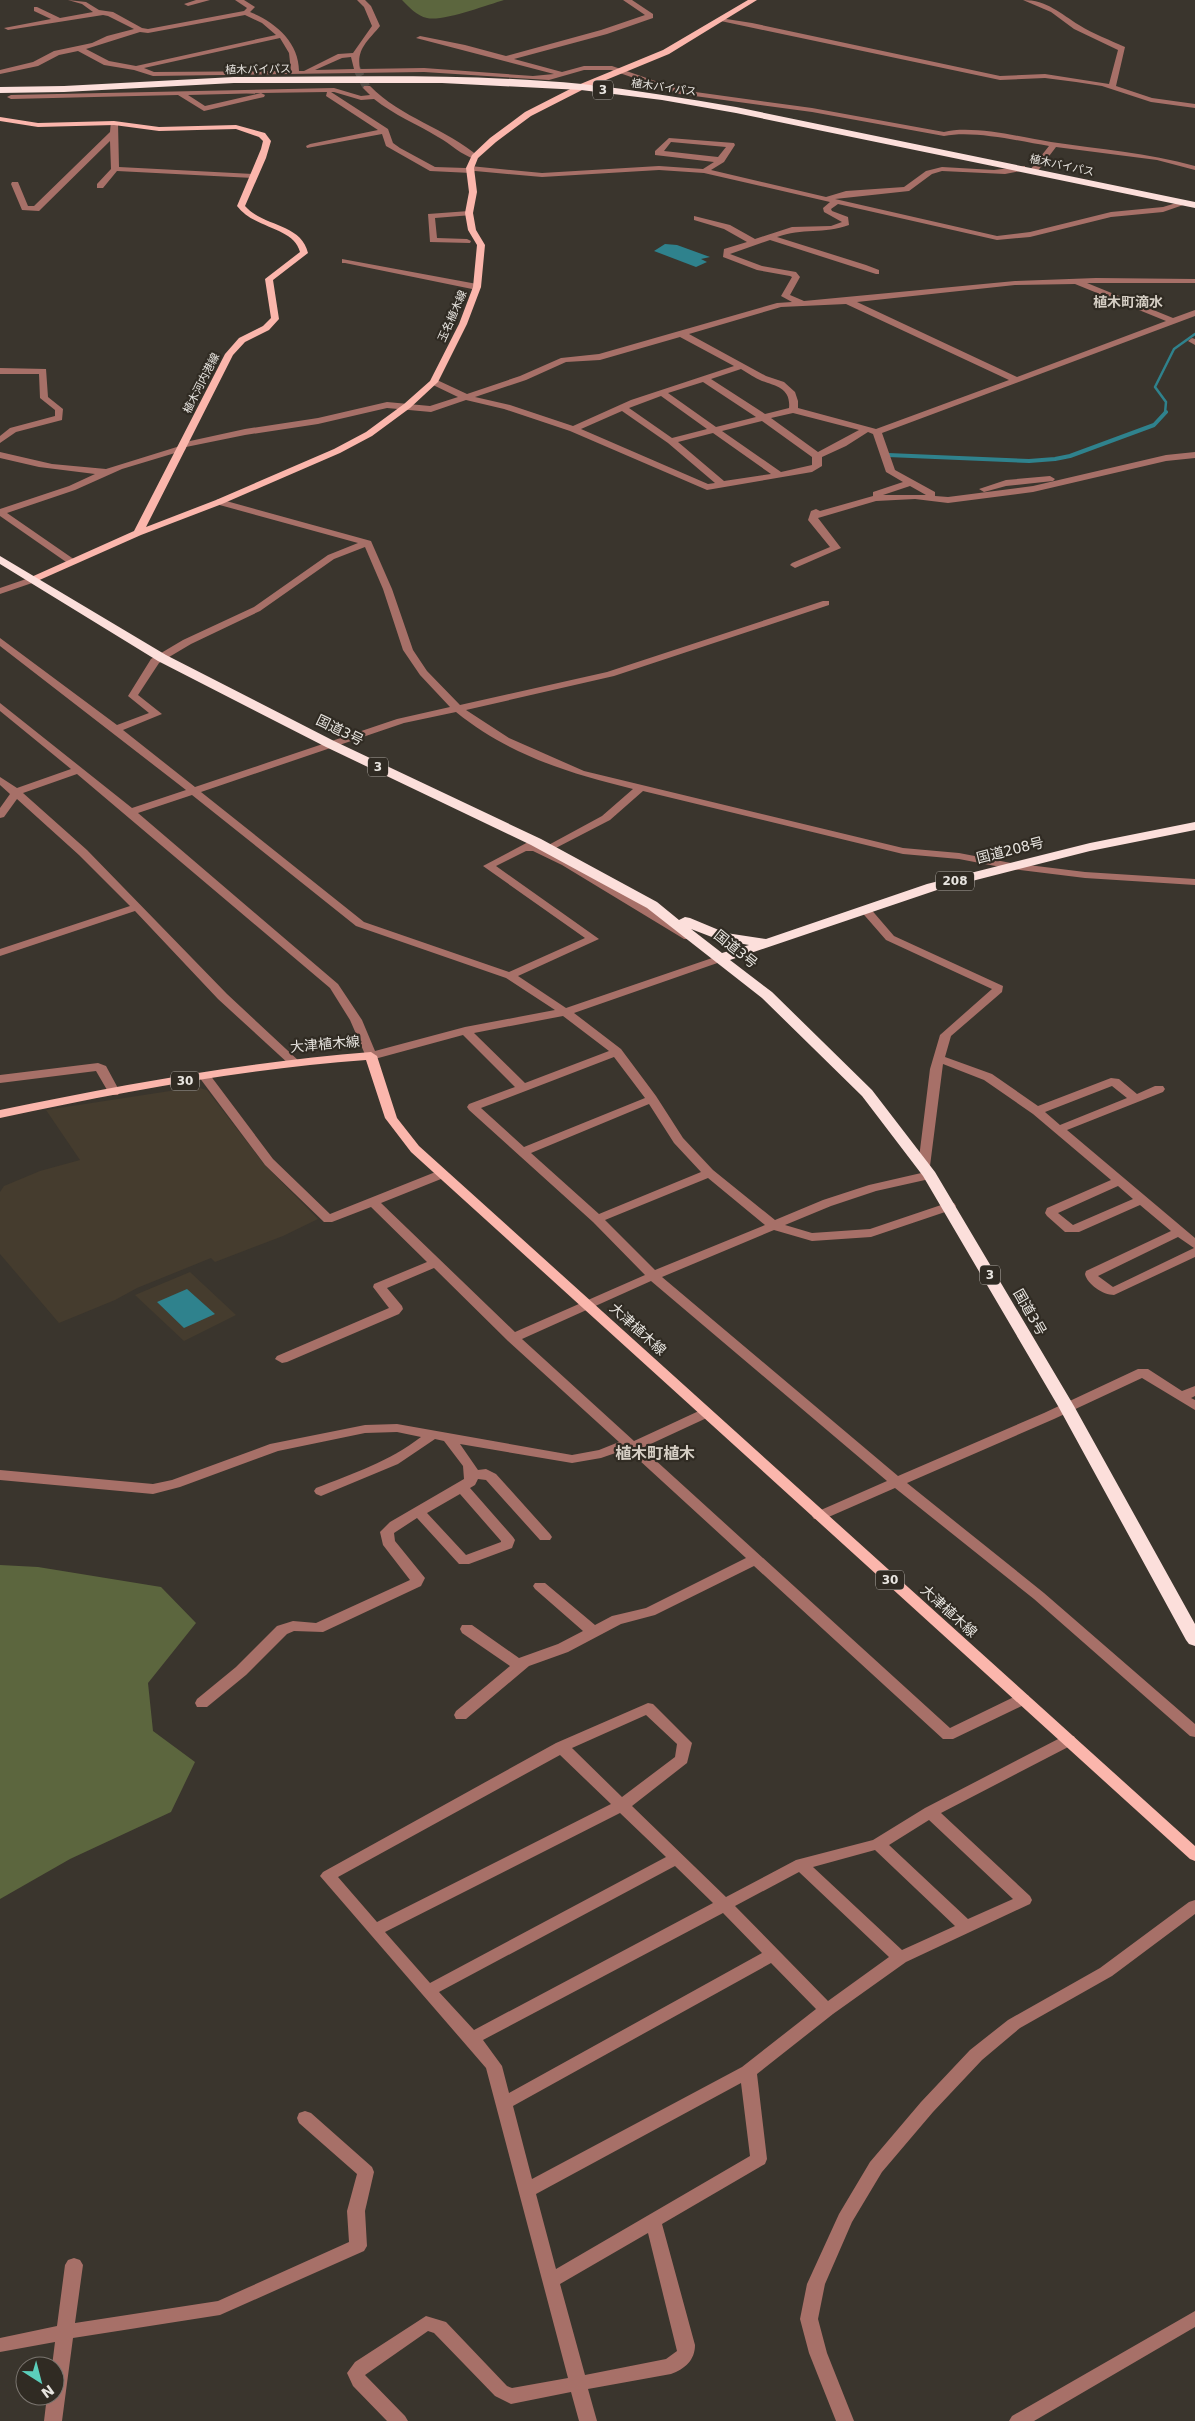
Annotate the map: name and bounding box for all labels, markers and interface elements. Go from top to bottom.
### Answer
street label: 植木バイパス [225,62,291,77]
street label: 植木バイパス [630,76,697,99]
road number: 3 [593,80,613,100]
street label: 植木バイパス [1028,152,1095,179]
street label: 玉名植木線 [435,288,470,344]
district label: 植木町滴水 [1093,294,1163,310]
street label: 植木河内港線 [181,351,222,416]
street label: 国道3号 [314,712,366,748]
road number: 3 [368,758,388,776]
street label: 国道208号 [975,834,1045,866]
road number: 208 [936,871,974,890]
street label: 国道3号 [711,927,761,971]
street label: 大津植木線 [289,1033,361,1055]
road number: 30 [171,1072,199,1090]
road number: 3 [980,1266,1000,1284]
street label: 国道3号 [1010,1286,1050,1338]
street label: 大津植木線 [607,1300,669,1358]
district label: 植木町植木 [615,1444,695,1463]
road number: 30 [876,1570,904,1590]
street label: 大津植木線 [918,1582,980,1640]
north arrow [15,2356,65,2406]
text: N [38,2382,57,2401]

